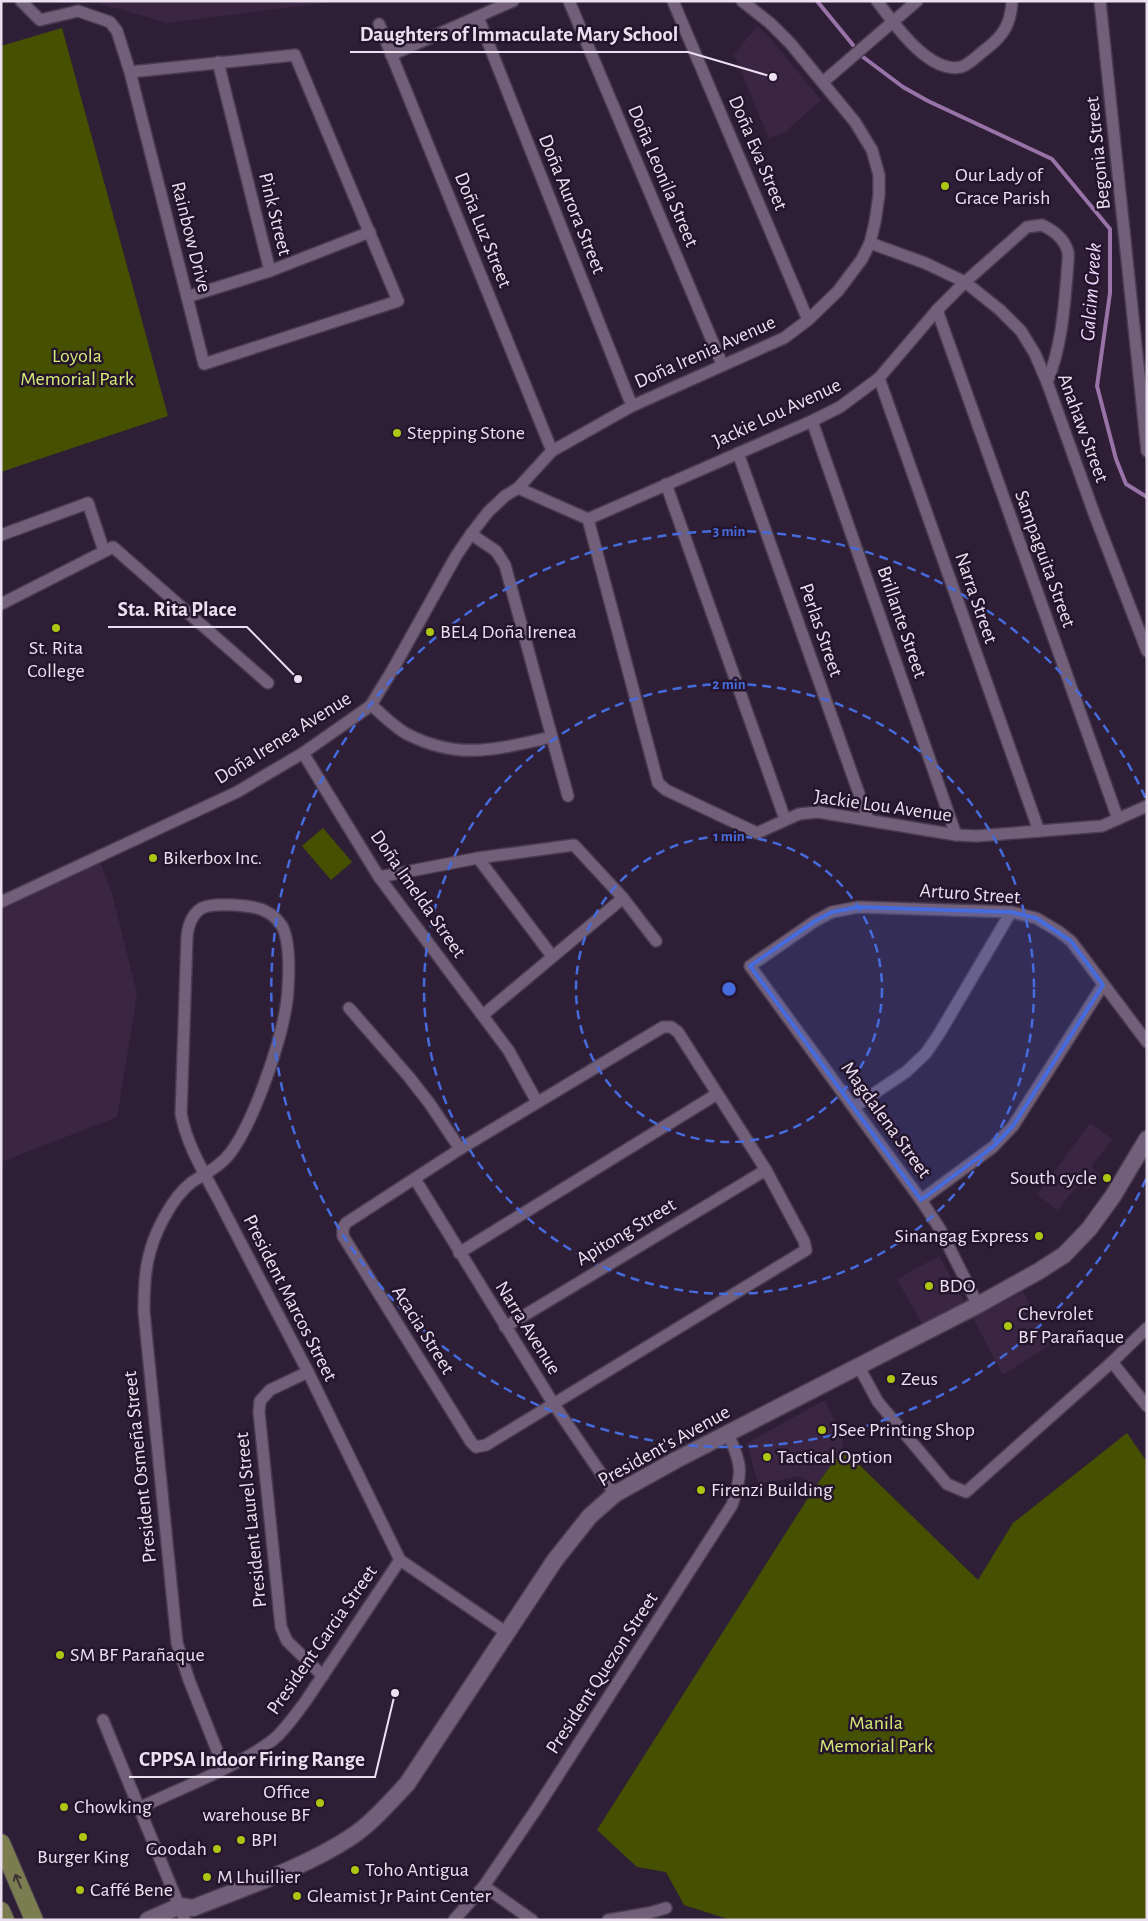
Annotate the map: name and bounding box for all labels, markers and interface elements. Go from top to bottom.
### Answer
callout: Daughters of Immaculate Mary School [350,16,688,52]
text: Daughters of Immaculate Mary School [360,24,678,45]
street label: Doña Eva Street [725,93,791,214]
street label: Begonia Street [1082,95,1114,211]
street label: Doña Leonila Street [624,102,702,250]
street label: Doña Aurora Street [535,131,609,277]
place label: Our Lady of Grace Parish [955,165,1050,208]
street label: Doña Luz Street [451,169,515,291]
street label: Pink Street [255,170,295,258]
street label: Rainbow Drive [168,180,214,294]
marker: Our Lady of Grace Parish [939,180,951,192]
water label: Galcim Creek [1077,242,1105,342]
street label: Doña Irenia Avenue [631,312,779,392]
park label: Loyola Memorial Park [20,346,134,389]
street label: Anahaw Street [1054,371,1112,486]
street label: Jackie Lou Avenue [710,375,844,451]
place label: Stepping Stone [407,423,525,443]
marker: Stepping Stone [391,427,403,439]
street label: Sampaguita Street [1011,488,1079,631]
text: 3 min [713,524,745,539]
street label: Narra Street [951,550,1001,647]
street label: Brillante Street [874,564,931,681]
street label: Perlas Street [796,581,846,680]
callout: Sta. Rita Place [108,591,247,627]
text: Sta. Rita Place [117,599,237,620]
marker: St. Rita College [50,622,62,634]
place label: BEL4 Doña Irenea [440,622,577,642]
marker: BEL4 Doña Irenea [424,626,436,638]
place label: St. Rita College [27,638,85,681]
text: 2 min [712,677,746,692]
street label: Doña Irenea Avenue [211,688,355,788]
street label: Jackie Lou Avenue [813,786,953,826]
street label: Doña Imelda Street [367,827,470,962]
text: 1 min [713,829,745,844]
place label: Bikerbox Inc. [163,848,262,868]
marker: Bikerbox Inc. [147,852,159,864]
street label: Arturo Street [919,881,1022,908]
centre of rings [720,980,738,998]
street label: Magdalena Street [837,1058,935,1182]
place label: South cycle [1010,1168,1097,1188]
marker: South cycle [1101,1172,1113,1184]
street label: Apitong Street [573,1194,680,1270]
street label: President Marcos Street [239,1212,341,1385]
place label: Sinangag Express [895,1226,1029,1246]
marker: Sinangag Express [1033,1230,1045,1242]
place label: BDO [939,1276,975,1296]
street label: Narra Avenue [491,1278,565,1378]
marker: BDO [923,1280,935,1292]
street label: Acacia Street [388,1282,458,1378]
place label: Chevrolet BF Parañaque [1018,1304,1124,1347]
marker: Chevrolet BF Parañaque [1002,1320,1014,1332]
street label: President Osmeña Street [120,1369,160,1564]
place label: Zeus [901,1369,938,1389]
marker: Zeus [885,1373,897,1385]
street label: President's Avenue [595,1402,733,1490]
place label: JSee Printing Shop [832,1420,975,1440]
marker: JSee Printing Shop [816,1424,828,1436]
street label: President Laurel Street [232,1431,270,1609]
place label: Tactical Option [777,1447,893,1467]
marker: Tactical Option [761,1451,773,1463]
place label: Firenzi Building [711,1480,833,1500]
marker: Firenzi Building [695,1484,707,1496]
street label: President Garcia Street [263,1561,381,1718]
street label: President Quezon Street [542,1588,662,1757]
place label: SM BF Parañaque [70,1645,205,1665]
marker: SM BF Parañaque [54,1649,66,1661]
park label: Manila Memorial Park [819,1713,933,1756]
callout: CPPSA Indoor Firing Range [129,1741,375,1777]
text: CPPSA Indoor Firing Range [139,1749,365,1770]
place label: Office warehouse BF [202,1782,310,1825]
place label: Chowking [74,1797,152,1817]
marker: Office warehouse BF [314,1797,326,1809]
marker: Chowking [58,1801,70,1813]
place label: BPI [251,1830,278,1850]
marker: Burger King [77,1831,89,1843]
marker: BPI [235,1834,247,1846]
place label: Goodah [146,1839,207,1859]
marker: Goodah [211,1843,223,1855]
place label: Burger King [37,1847,129,1867]
place label: Toho Antigua [365,1860,469,1880]
marker: Toho Antigua [349,1864,361,1876]
place label: M Lhuillier [217,1867,301,1887]
marker: M Lhuillier [201,1871,213,1883]
one-way arrow [12,1874,22,1889]
place label: Caffé Bene [90,1880,173,1900]
marker: Caffé Bene [74,1884,86,1896]
place label: Gleamist Jr Paint Center [307,1886,491,1906]
marker: Gleamist Jr Paint Center [291,1890,303,1902]

